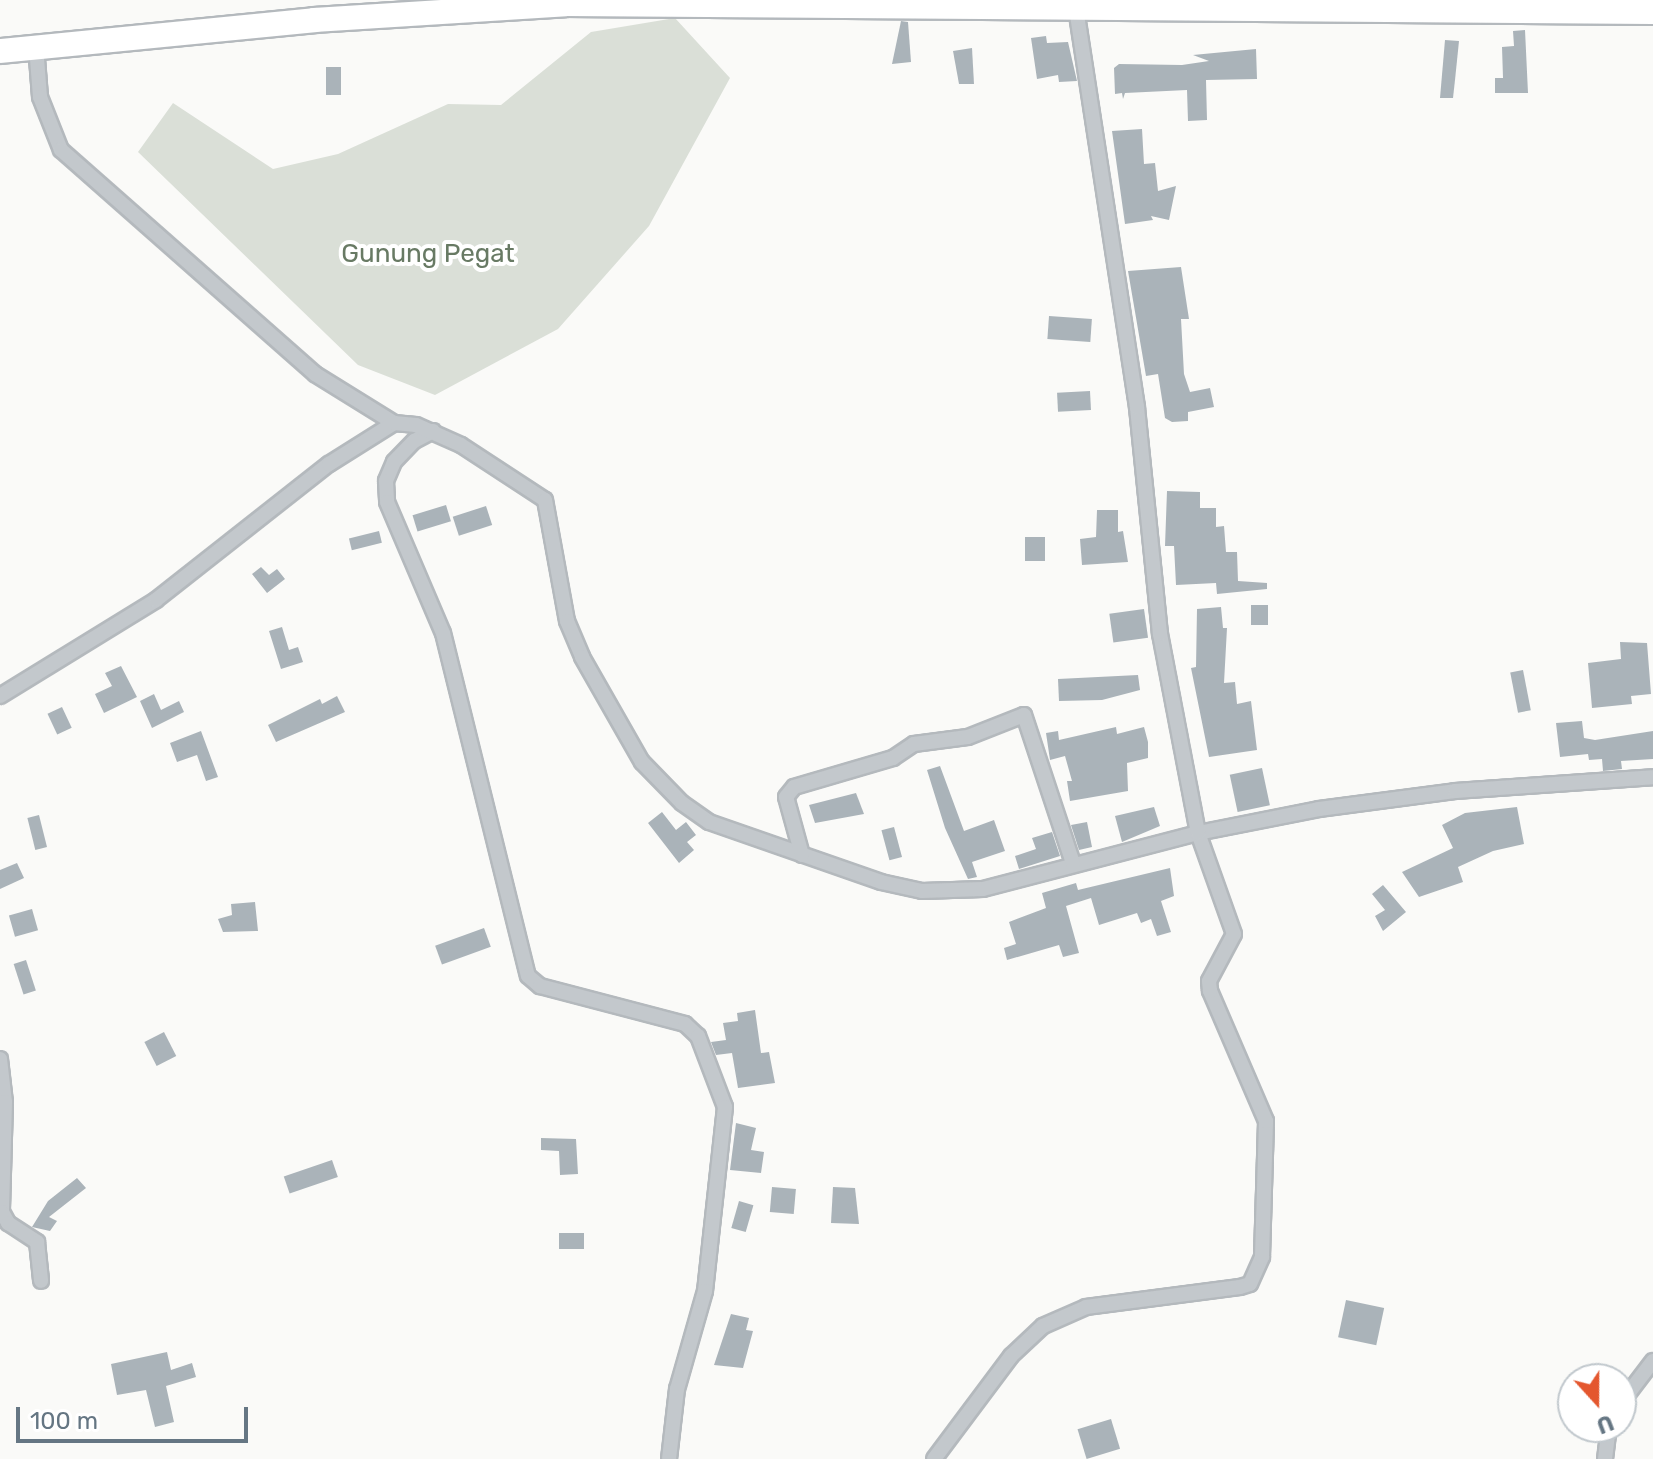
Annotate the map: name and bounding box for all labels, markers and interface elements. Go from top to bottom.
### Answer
park label: Gunung Pegat [341,238,515,270]
north arrow [1557,1363,1637,1443]
scale bar [20,1391,252,1441]
text: 100 m [30,1407,98,1435]
text: U [1593,1409,1617,1439]

